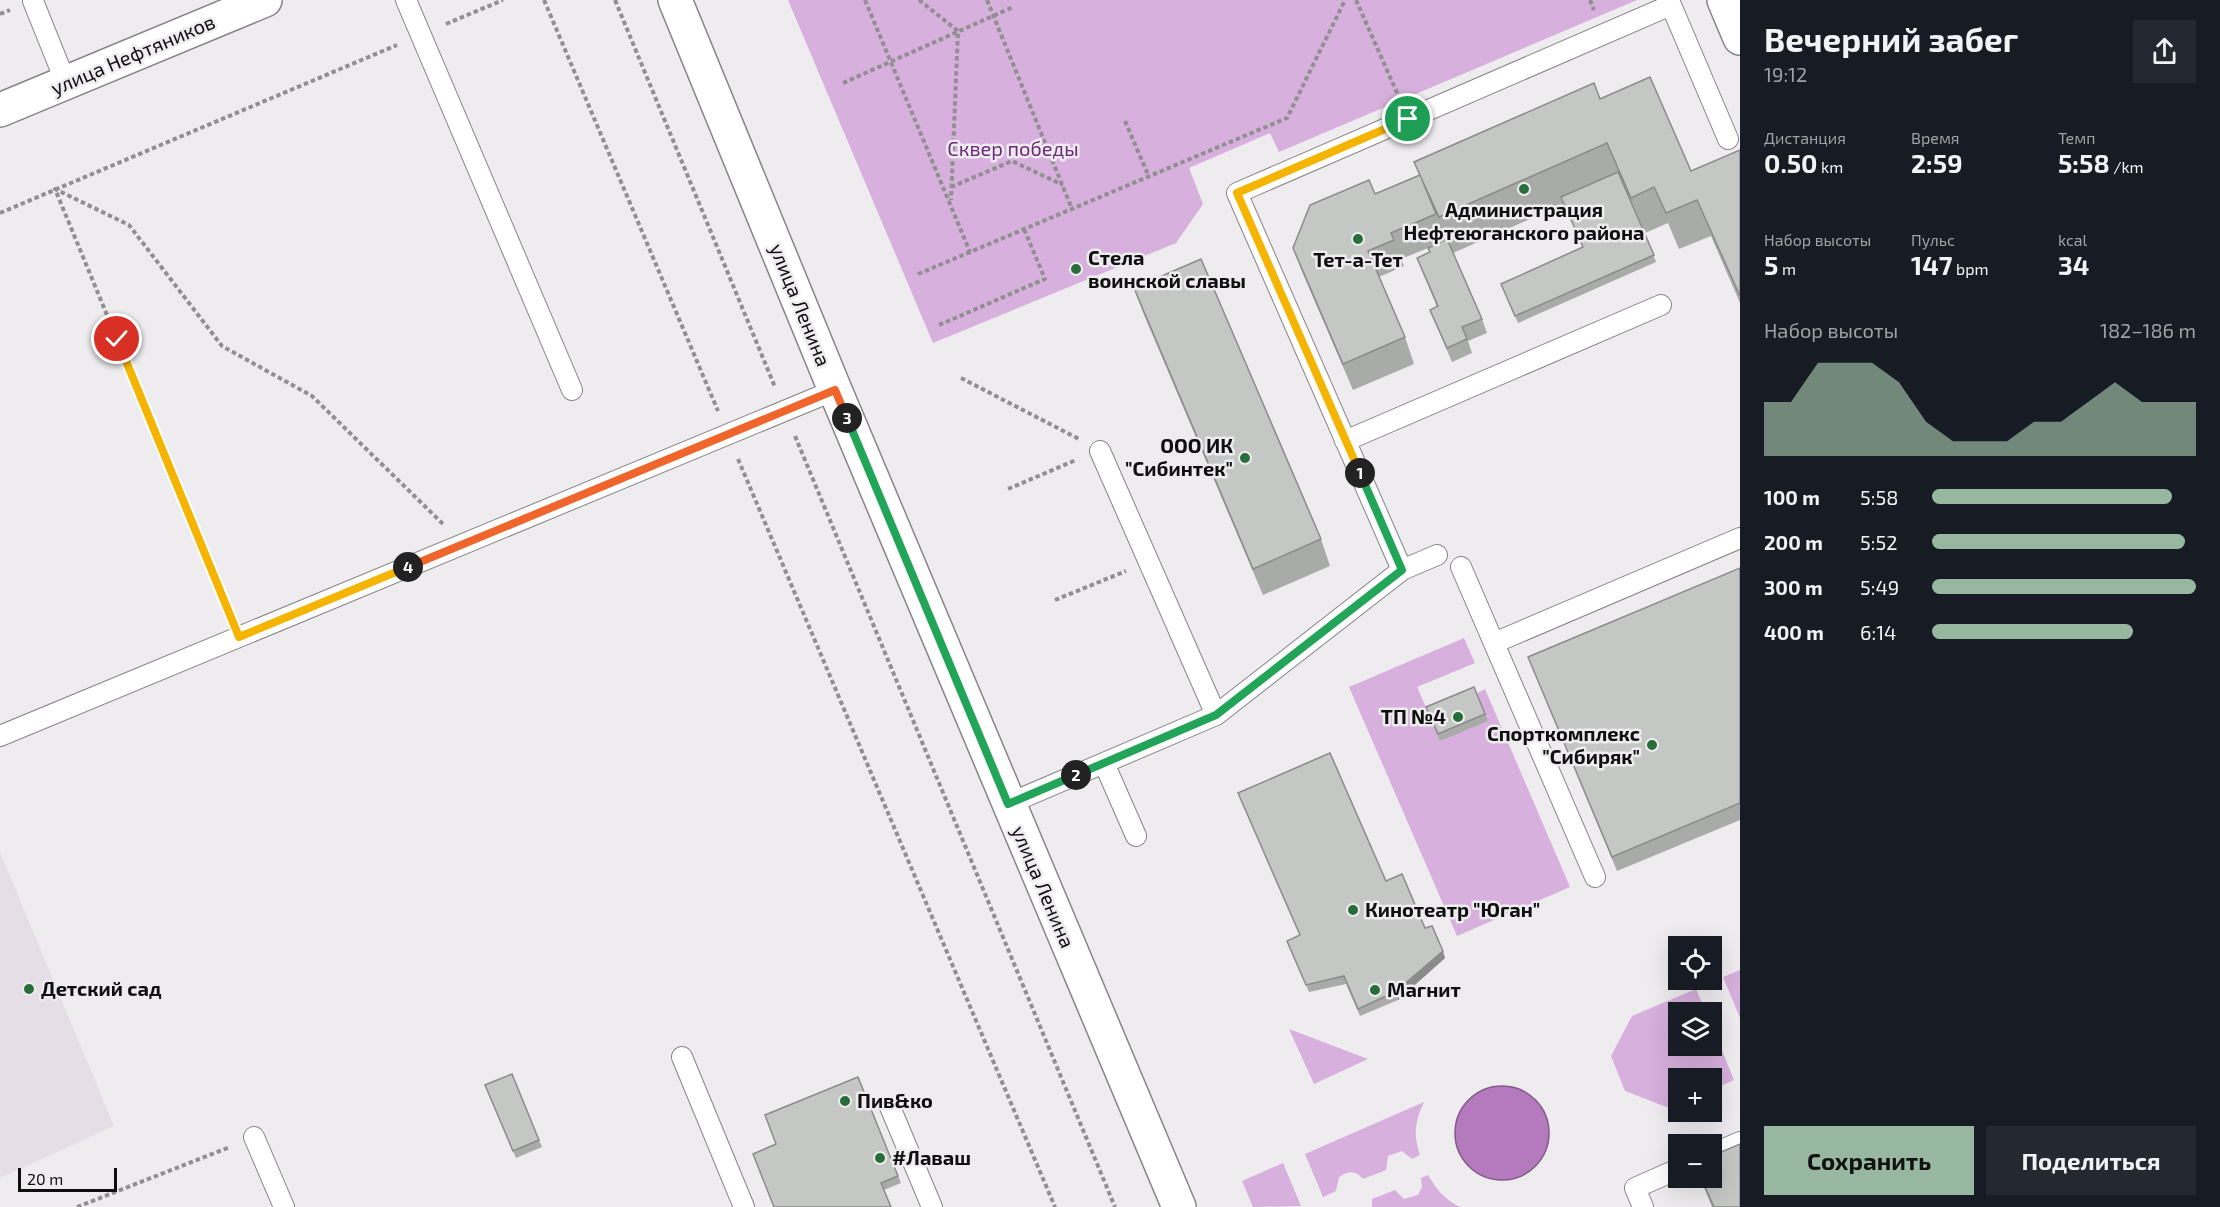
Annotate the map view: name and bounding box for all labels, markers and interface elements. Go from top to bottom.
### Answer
street label: улица Нефтяников [47,9,219,100]
text: Вечерний забег [1764,19,2018,59]
button: share [2133,20,2196,83]
text: 19:12 [1764,62,1807,86]
pin [1382,93,1433,144]
icon: arrive [1391,102,1424,135]
text: Дистанция [1764,128,1846,147]
text: Время [1911,128,1960,147]
text: Темп [2058,128,2095,147]
park label: Сквер победы [947,136,1079,160]
text: 0.50 [1764,147,1818,178]
text: 2:59 [1911,147,1962,178]
text: 5:58 [2058,147,2110,178]
text: km [1818,157,1843,176]
text: /km [2110,157,2144,176]
marker: Администрация Нефтеюганского района [1517,182,1531,196]
place label: Администрация Нефтеюганского района [1404,197,1644,244]
text: Набор высоты [1764,230,1871,249]
text: Пульс [1911,230,1955,249]
text: kcal [2058,230,2087,249]
marker: Тет-а-Тет [1351,232,1365,246]
street label: улица Ленина [764,240,836,370]
place label: Стела воинской славы [1088,245,1246,292]
place label: Тет-а-Тет [1313,247,1403,271]
text: 5 [1764,249,1778,280]
text: 147 [1911,249,1953,280]
text: 34 [2058,249,2089,280]
text: m [1778,259,1796,278]
text: bpm [1953,259,1989,278]
marker: Стела воинской славы [1069,262,1083,276]
pin [91,313,142,364]
text: Набор высоты [1764,318,1898,342]
text: 182–186 m [2100,318,2196,342]
icon: check [100,322,133,355]
pin: 3 [832,403,862,433]
text: 3 [842,408,852,427]
place label: ООО ИК "Сибинтек" [1125,433,1233,480]
marker: ООО ИК "Сибинтек" [1238,451,1252,465]
pin: 1 [1345,458,1375,488]
text: 1 [1357,463,1363,482]
text: 100 m [1764,485,1820,509]
text: 5:58 [1860,485,1898,509]
text: 200 m [1764,530,1823,554]
text: 5:52 [1860,530,1897,554]
pin: 4 [393,552,423,582]
text: 4 [403,557,413,576]
text: 300 m [1764,575,1823,599]
text: 5:49 [1860,575,1899,599]
text: 400 m [1764,620,1824,644]
text: 6:14 [1860,620,1896,644]
place label: ТП №4 [1381,704,1446,728]
marker: ТП №4 [1451,710,1465,724]
place label: Спорткомплекс "Сибиряк" [1487,721,1640,768]
marker: Спорткомплекс "Сибиряк" [1645,738,1659,752]
pin: 2 [1061,760,1091,790]
text: 2 [1071,765,1081,784]
street label: улица Ленина [1007,822,1080,952]
place label: Кинотеатр "Юган" [1365,897,1540,921]
marker: Кинотеатр "Юган" [1346,903,1360,917]
map controls [1668,936,1722,1188]
button: locate [1668,936,1722,990]
place label: Детский сад [41,976,162,1000]
place label: Магнит [1387,977,1461,1001]
marker: Детский сад [22,982,36,996]
marker: Магнит [1368,983,1382,997]
button: layers [1668,1002,1722,1056]
button: + [1668,1068,1722,1122]
place label: Пив&ко [857,1088,933,1112]
marker: Пив&ко [838,1094,852,1108]
button: Сохранить [1764,1126,1974,1195]
button: Поделиться [1986,1126,2196,1195]
button: − [1668,1134,1722,1188]
place label: #Лаваш [892,1145,971,1169]
marker: #Лаваш [873,1151,887,1165]
scale bar [18,1165,117,1192]
text: 20 m [27,1169,63,1188]

